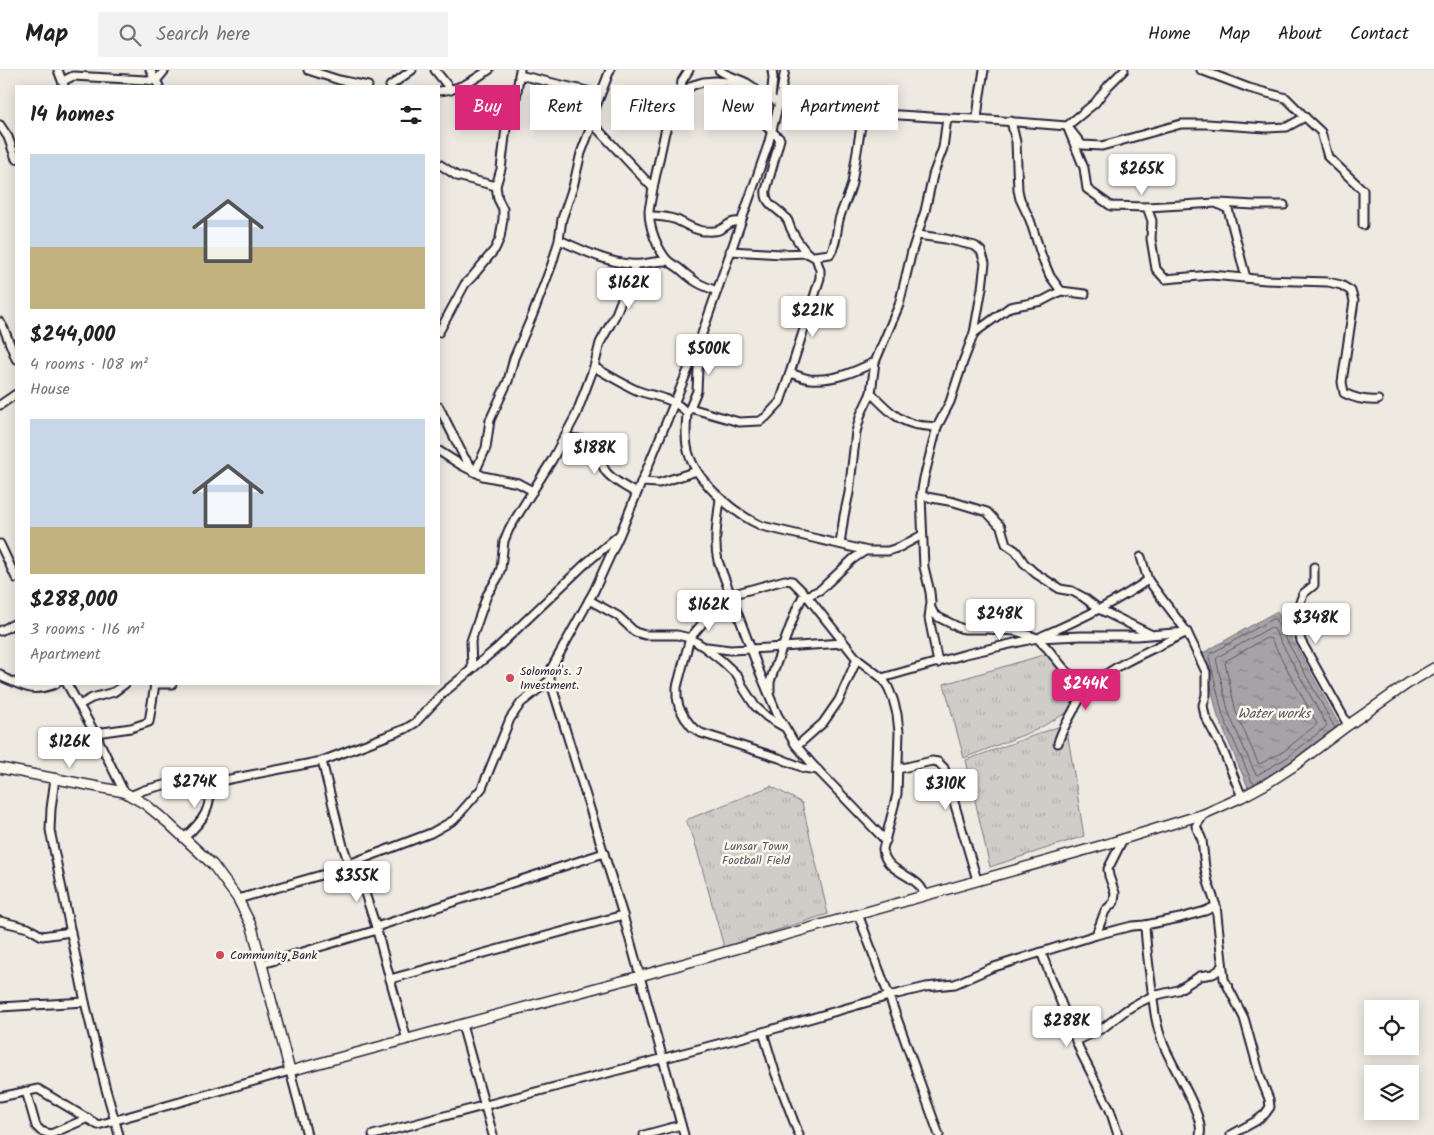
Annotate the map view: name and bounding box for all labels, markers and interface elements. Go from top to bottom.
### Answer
search box [98,12,448,57]
text: Map [25,15,68,54]
text: Search here [156,20,250,50]
text: Home [1148,20,1191,49]
text: Map [1219,20,1250,49]
text: About [1278,20,1322,49]
text: Contact [1350,20,1409,49]
icon: search [116,21,144,49]
chip: Buy [455,85,520,130]
chip: Rent [530,85,601,130]
chip: Filters [611,85,694,130]
chip: New [704,85,772,130]
chip: Apartment [782,85,898,130]
text: 14 homes [30,99,115,132]
icon: filters [397,101,425,129]
pin: $265K [1107,154,1177,196]
text: $265K [1119,157,1165,182]
icon: home [183,186,273,276]
pin: $162K [594,268,664,310]
text: $162K [608,271,650,296]
pin: $221K [778,296,848,338]
text: $221K [792,299,834,324]
text: $244,000 [30,319,115,352]
pin: $500K [674,334,744,376]
text: $500K [687,337,731,362]
text: 4 rooms · 108 m² [30,352,148,377]
text: House [30,377,70,402]
pin: $188K [560,432,630,475]
text: $188K [574,436,616,461]
icon: home [183,451,273,541]
text: $288,000 [30,584,117,617]
pin: $162K [674,590,744,632]
text: $162K [688,593,730,618]
pin: $248K [965,598,1035,641]
text: $248K [977,602,1023,627]
pin: $348K [1281,602,1351,645]
text: $348K [1293,606,1339,631]
text: 3 rooms · 116 m² [30,617,145,642]
text: Apartment [30,642,101,667]
place label: Solomon's. J Investment. [520,662,582,695]
pin: $244K [1051,668,1121,711]
marker: Solomon's. J Investment. [504,672,516,684]
text: $244K [1063,672,1109,697]
water label: Water works [1238,703,1312,725]
pin: $126K [35,726,105,769]
text: $126K [49,730,91,755]
pin: $274K [160,766,230,809]
pin: $310K [911,768,981,811]
text: $274K [173,770,217,795]
text: $310K [926,772,966,797]
park label: Lunsar Town Football Field [722,837,791,870]
pin: $355K [322,860,392,903]
text: $355K [335,864,379,889]
place label: Community Bank [230,946,318,965]
marker: Community Bank [214,949,226,961]
map controls [1364,1000,1419,1120]
button: locate [1364,1000,1419,1055]
pin: $288K [1032,1006,1102,1048]
text: $288K [1043,1009,1091,1034]
button: layers [1364,1065,1419,1120]

